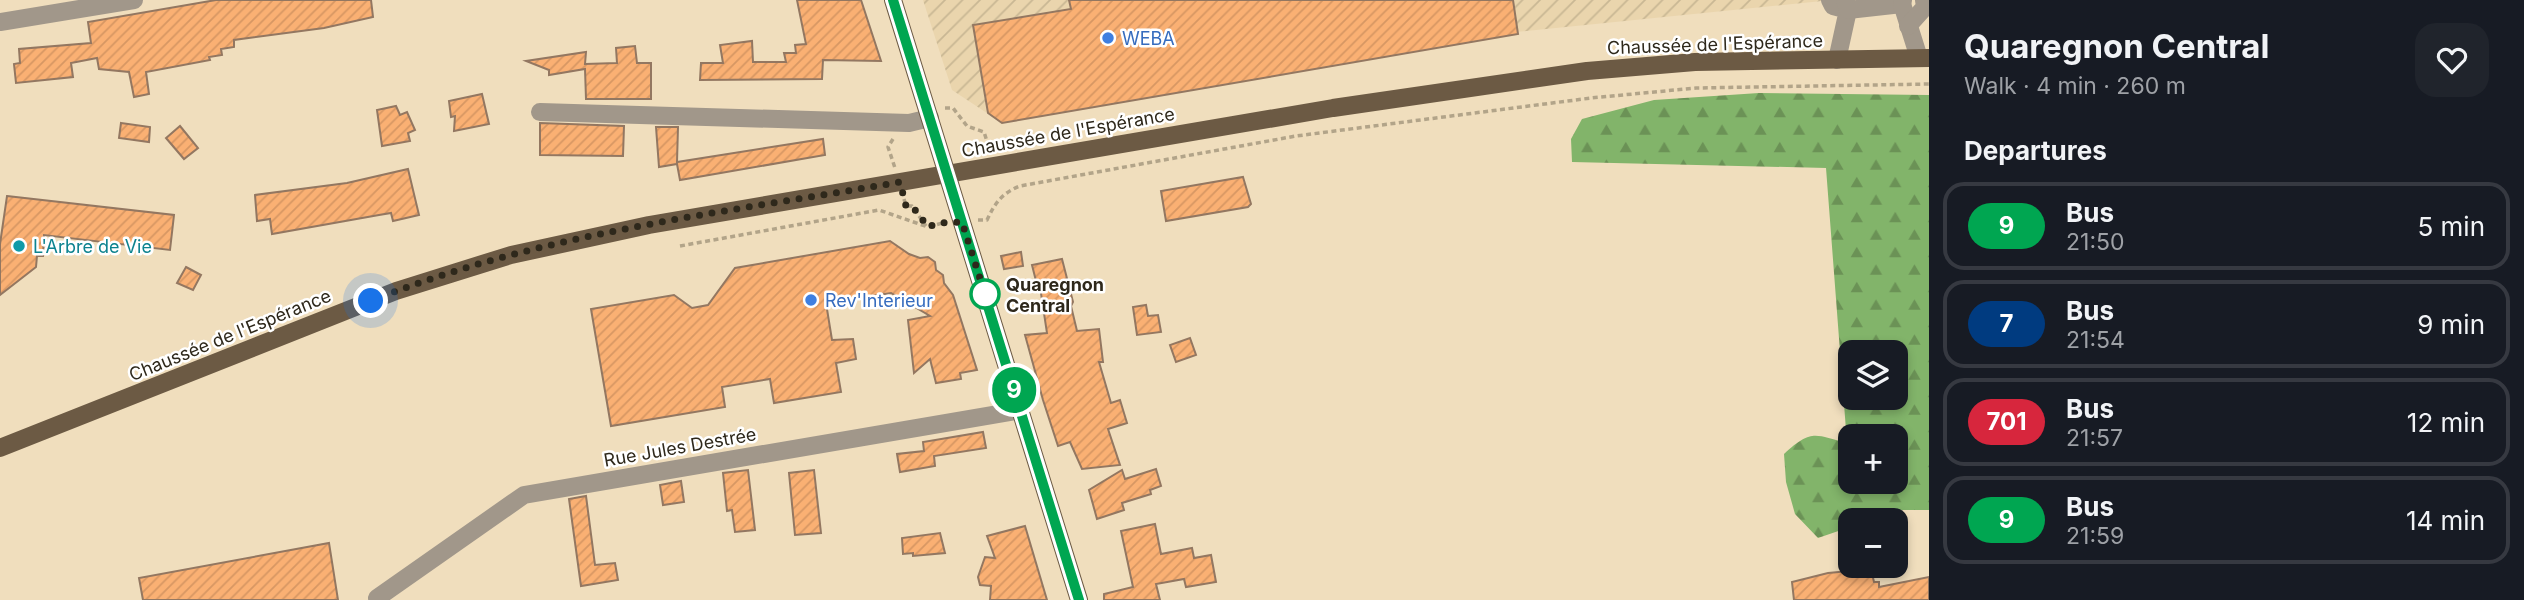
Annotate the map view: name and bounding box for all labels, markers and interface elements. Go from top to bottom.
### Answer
button: heart [2415,23,2489,97]
text: Quaregnon Central [1964,26,2269,66]
place label: WEBA [1122,28,1175,49]
marker: WEBA [1100,30,1116,46]
street label: Chaussée de l'Espérance [1607,30,1823,58]
text: Walk · 4 min · 260 m [1964,72,2186,100]
street label: Chaussée de l'Espérance [960,103,1176,161]
text: Departures [1964,135,2107,166]
text: Bus [2066,197,2114,228]
text: 9 [1999,211,2014,240]
text: 5 min [2417,211,2485,242]
text: 21:50 [2066,228,2125,256]
place label: L'Arbre de Vie [33,236,152,257]
marker: L'Arbre de Vie [11,238,27,254]
place label: Quaregnon Central [1006,274,1104,316]
marker: Quaregnon Central [970,279,1000,309]
your location [353,283,388,318]
street label: Chaussée de l'Espérance [126,285,334,385]
place label: Rev'Interieur [825,290,933,311]
marker: Rev'Interieur [803,292,819,308]
text: Bus [2066,295,2114,326]
text: 7 [2000,309,2013,338]
text: 9 min [2417,309,2485,340]
text: 21:54 [2066,326,2125,354]
map controls [1838,340,1908,578]
button: layers [1838,340,1908,410]
line badge: 9 [991,367,1037,413]
text: 9 [1006,375,1022,404]
text: Bus [2066,393,2114,424]
text: 701 [1986,407,2027,436]
text: 12 min [2407,407,2485,438]
street label: Rue Jules Destrée [602,423,758,471]
button: + [1838,424,1908,494]
text: 21:57 [2066,424,2123,452]
text: Bus [2066,491,2114,522]
text: 9 [1999,505,2014,534]
text: 14 min [2406,505,2485,536]
button: − [1838,508,1908,578]
text: 21:59 [2066,522,2124,550]

